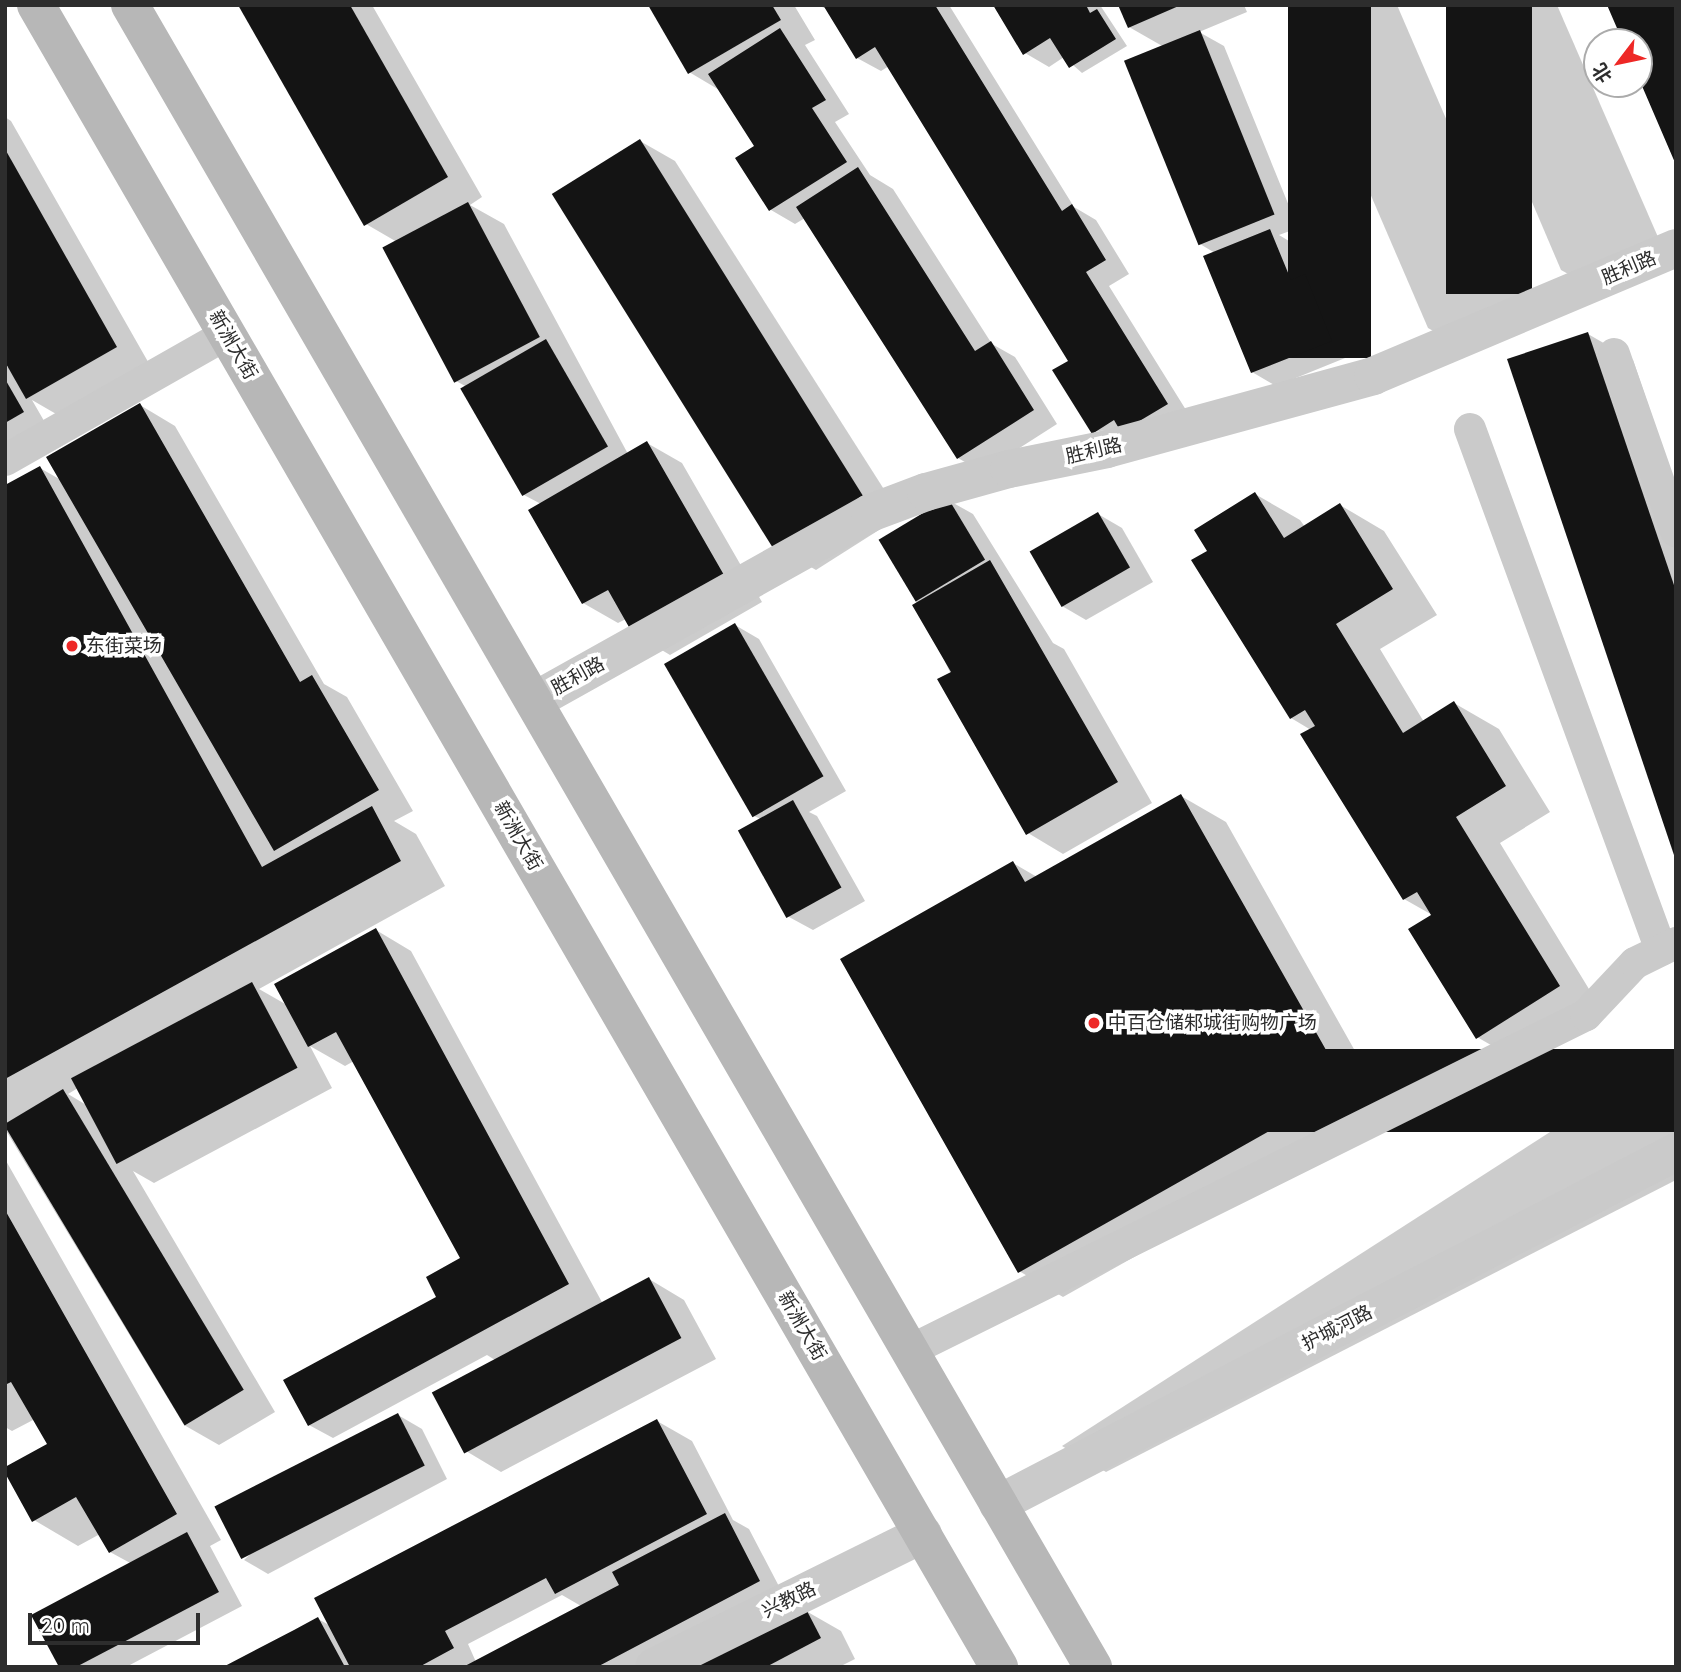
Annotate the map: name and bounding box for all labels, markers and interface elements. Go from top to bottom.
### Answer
north arrow [1583,28,1653,98]
text: 北 [1587,59,1617,87]
street label: 胜利路 [1598,246,1660,290]
street label: 新洲大街 [204,306,262,384]
street label: 胜利路 [1064,433,1124,469]
place label: 东街菜场 [86,635,162,657]
marker: 东街菜场 [64,638,80,654]
street label: 胜利路 [548,652,608,700]
street label: 新洲大街 [489,797,547,875]
place label: 中百仓储邾城街购物广场 [1108,1012,1317,1034]
marker: 中百仓储邾城街购物广场 [1086,1015,1102,1031]
street label: 新洲大街 [773,1287,831,1365]
street label: 护城河路 [1298,1301,1376,1355]
street label: 兴教路 [758,1577,820,1623]
scale bar [32,1598,203,1642]
text: 20 m [41,1612,90,1638]

